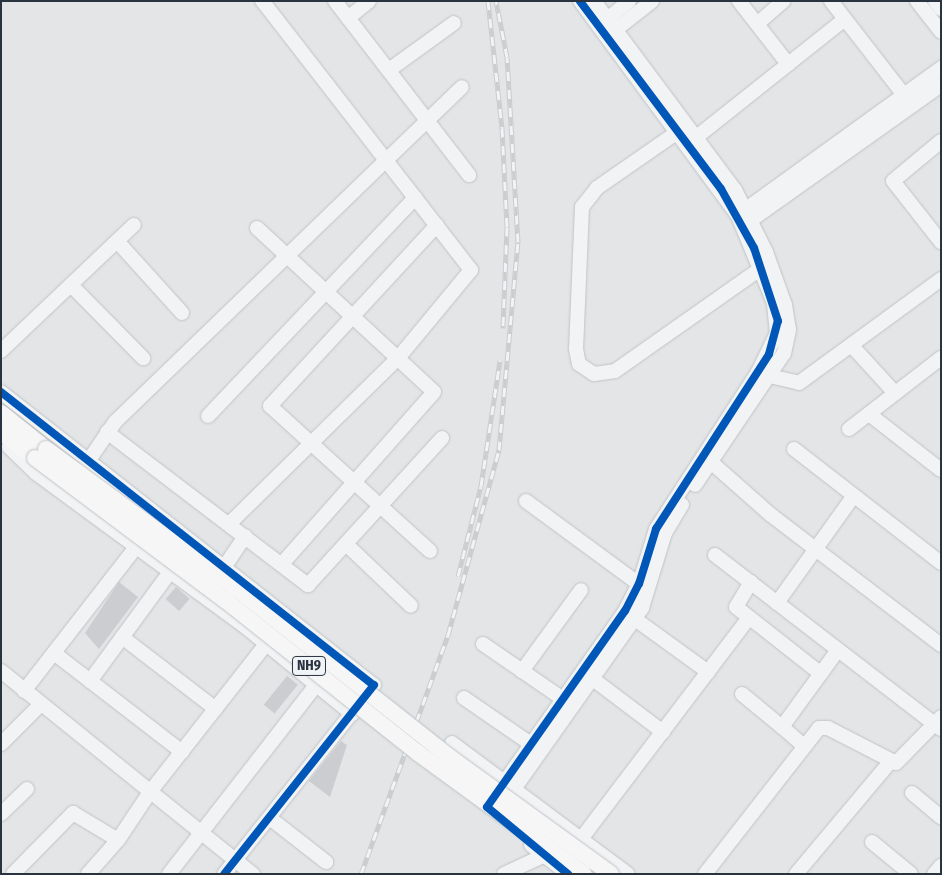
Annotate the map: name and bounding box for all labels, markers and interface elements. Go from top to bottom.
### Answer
road number: NH9 [292,654,326,678]

